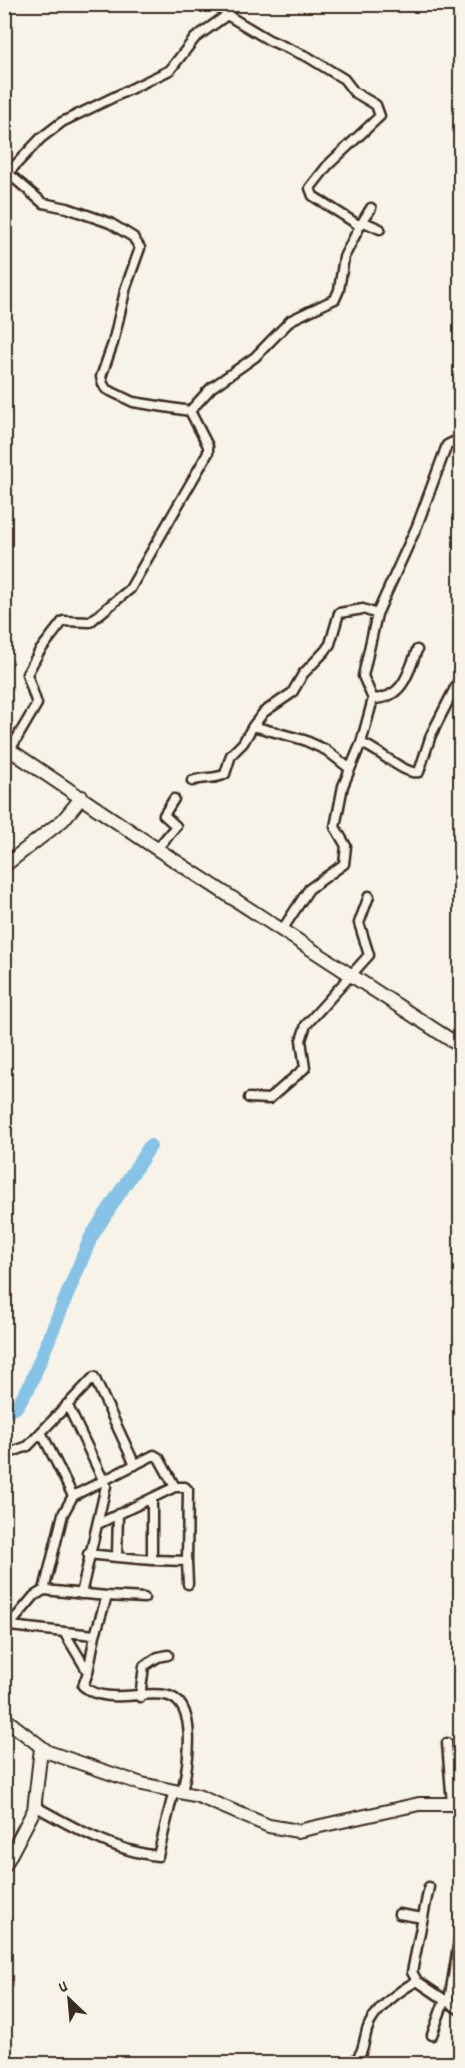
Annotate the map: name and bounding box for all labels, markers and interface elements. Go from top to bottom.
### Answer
north arrow [39,1969,99,2029]
text: U [55,1976,72,2000]

